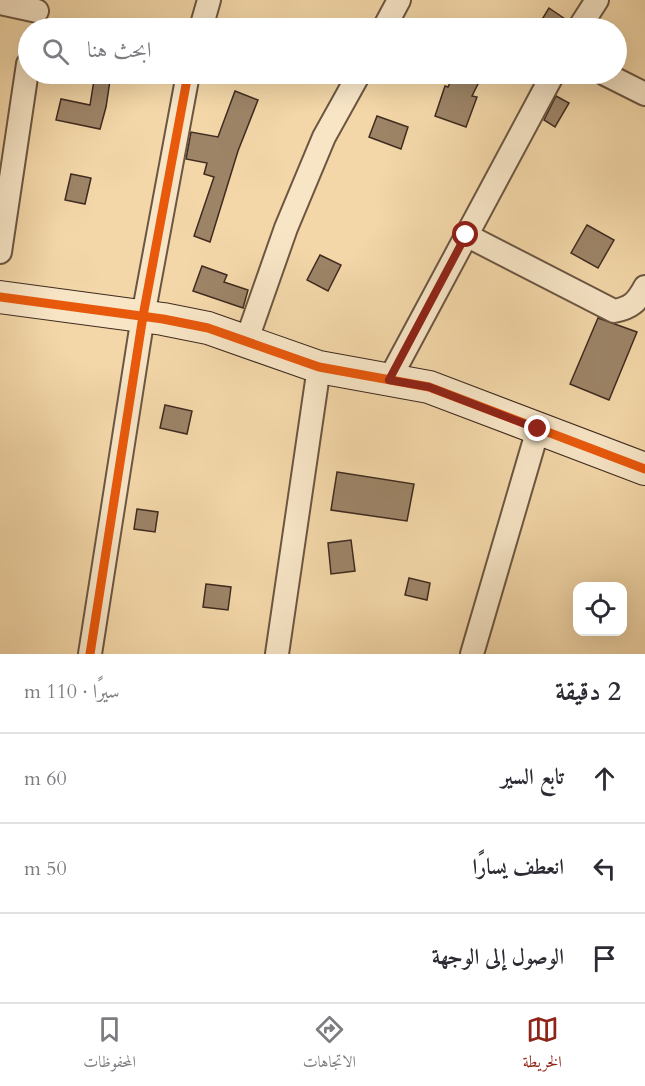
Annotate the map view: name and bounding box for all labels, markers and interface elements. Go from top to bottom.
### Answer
search box [18,18,627,84]
icon: search [39,35,72,68]
text: ابحث هنا [87,35,152,65]
route start [452,221,478,247]
route end [524,415,550,441]
map controls [573,582,627,636]
button: locate [573,582,627,636]
text: 2 دقيقة [555,674,621,709]
text: سيرًا · 110 m [24,678,120,705]
text: تابع السير [501,762,564,792]
icon: ahead [588,762,621,795]
text: 60 m [24,765,67,792]
text: انعطف يسارًا [473,852,564,882]
icon: left [588,852,621,885]
text: 50 m [24,855,67,882]
text: الوصول إلى الوجهة [432,942,564,972]
icon: arrive [588,942,621,975]
tab: المحفوظات [83,1013,136,1077]
tab: الاتجاهات [303,1013,356,1077]
tab: الخريطة [523,1013,562,1077]

